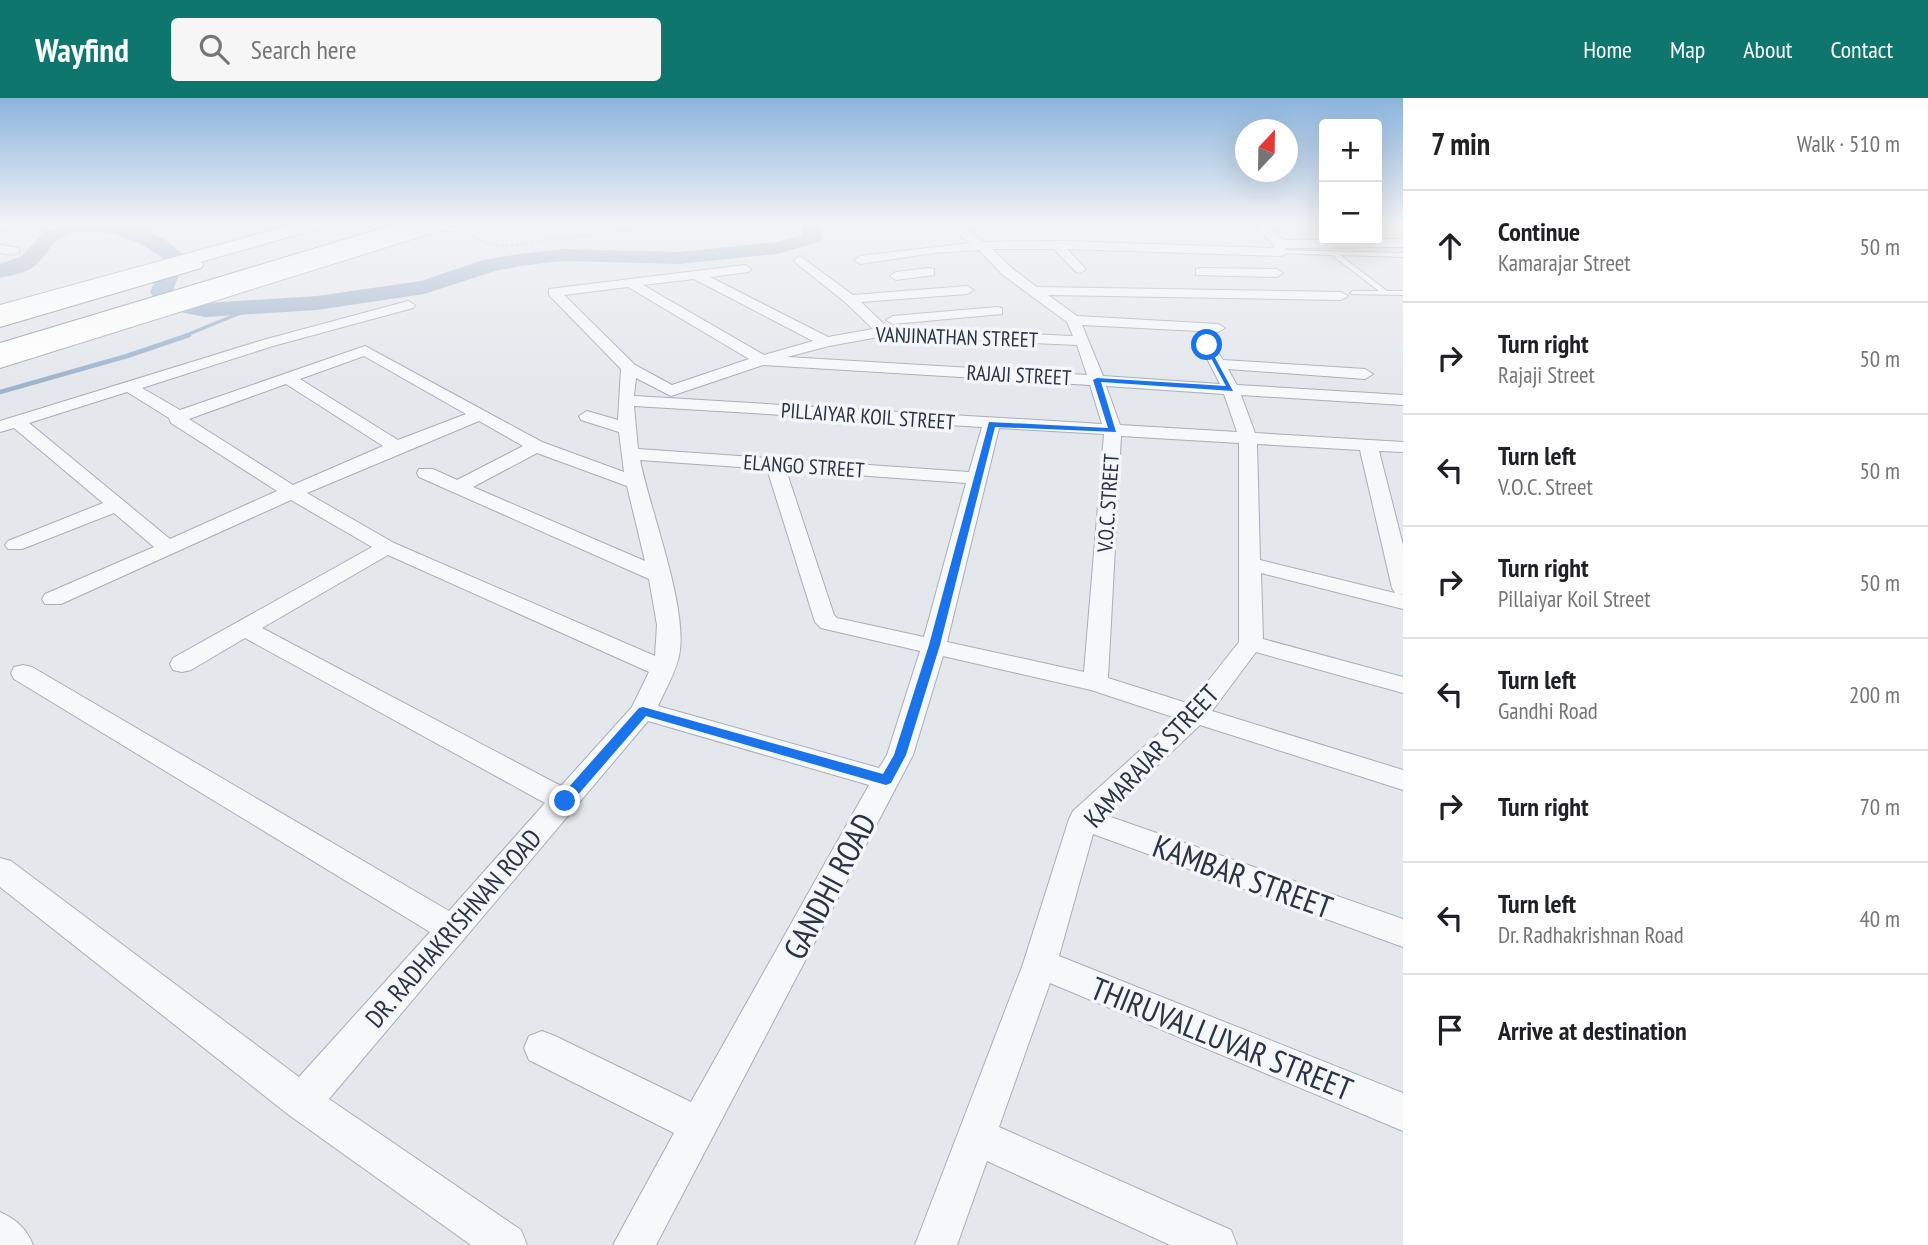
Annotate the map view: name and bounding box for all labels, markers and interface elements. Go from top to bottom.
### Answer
search box [171,18,661,81]
text: Wayfind [35,28,129,71]
icon: search [195,30,233,68]
text: Search here [251,33,356,66]
text: Home [1583,34,1632,65]
text: Map [1670,34,1705,65]
text: About [1743,34,1792,65]
text: Contact [1830,34,1893,65]
north arrow [1235,119,1298,182]
map controls [1319,119,1382,245]
button: + [1319,119,1382,182]
text: 7 min [1431,124,1490,163]
text: Walk · 510 m [1797,129,1900,158]
button: − [1319,182,1382,245]
text: Continue [1498,215,1580,248]
icon: ahead [1431,227,1469,265]
text: 50 m [1859,232,1900,261]
text: Kamarajar Street [1498,248,1631,277]
street label: VANJINATHAN STREET [874,321,1039,353]
text: Turn right [1498,327,1589,360]
route start [1191,329,1222,360]
icon: right [1431,339,1469,377]
text: 50 m [1859,344,1900,373]
street label: RAJAJI STREET [966,359,1073,391]
text: Rajaji Street [1498,360,1595,389]
street label: PILLAIYAR KOIL STREET [780,396,956,436]
text: Turn left [1498,439,1576,472]
street label: ELANGO STREET [743,448,866,484]
icon: left [1431,451,1469,489]
street label: V.O.C. STREET [1091,452,1125,554]
text: 50 m [1859,456,1900,485]
text: V.O.C. Street [1498,472,1593,501]
text: Turn right [1498,551,1589,584]
icon: right [1431,563,1469,601]
text: 50 m [1859,568,1900,597]
text: Pillaiyar Koil Street [1498,584,1651,613]
text: Turn left [1498,663,1576,696]
icon: left [1431,675,1469,713]
street label: KAMARAJAR STREET [1076,677,1226,834]
text: 200 m [1849,680,1900,709]
text: Gandhi Road [1498,696,1598,725]
route end [549,785,580,816]
icon: right [1431,787,1469,825]
text: Turn right [1498,790,1589,823]
text: 70 m [1859,792,1900,821]
street label: GANDHI ROAD [773,806,885,966]
street label: DR. RADHAKRISHNAN ROAD [358,822,548,1034]
street label: KAMBAR STREET [1147,824,1339,928]
text: Turn left [1498,887,1576,920]
icon: left [1431,899,1469,937]
text: 40 m [1859,904,1900,933]
text: Dr. Radhakrishnan Road [1498,920,1684,949]
street label: THIRUVALLUVAR STREET [1085,966,1359,1110]
icon: arrive [1431,1011,1469,1049]
text: Arrive at destination [1498,1014,1687,1047]

